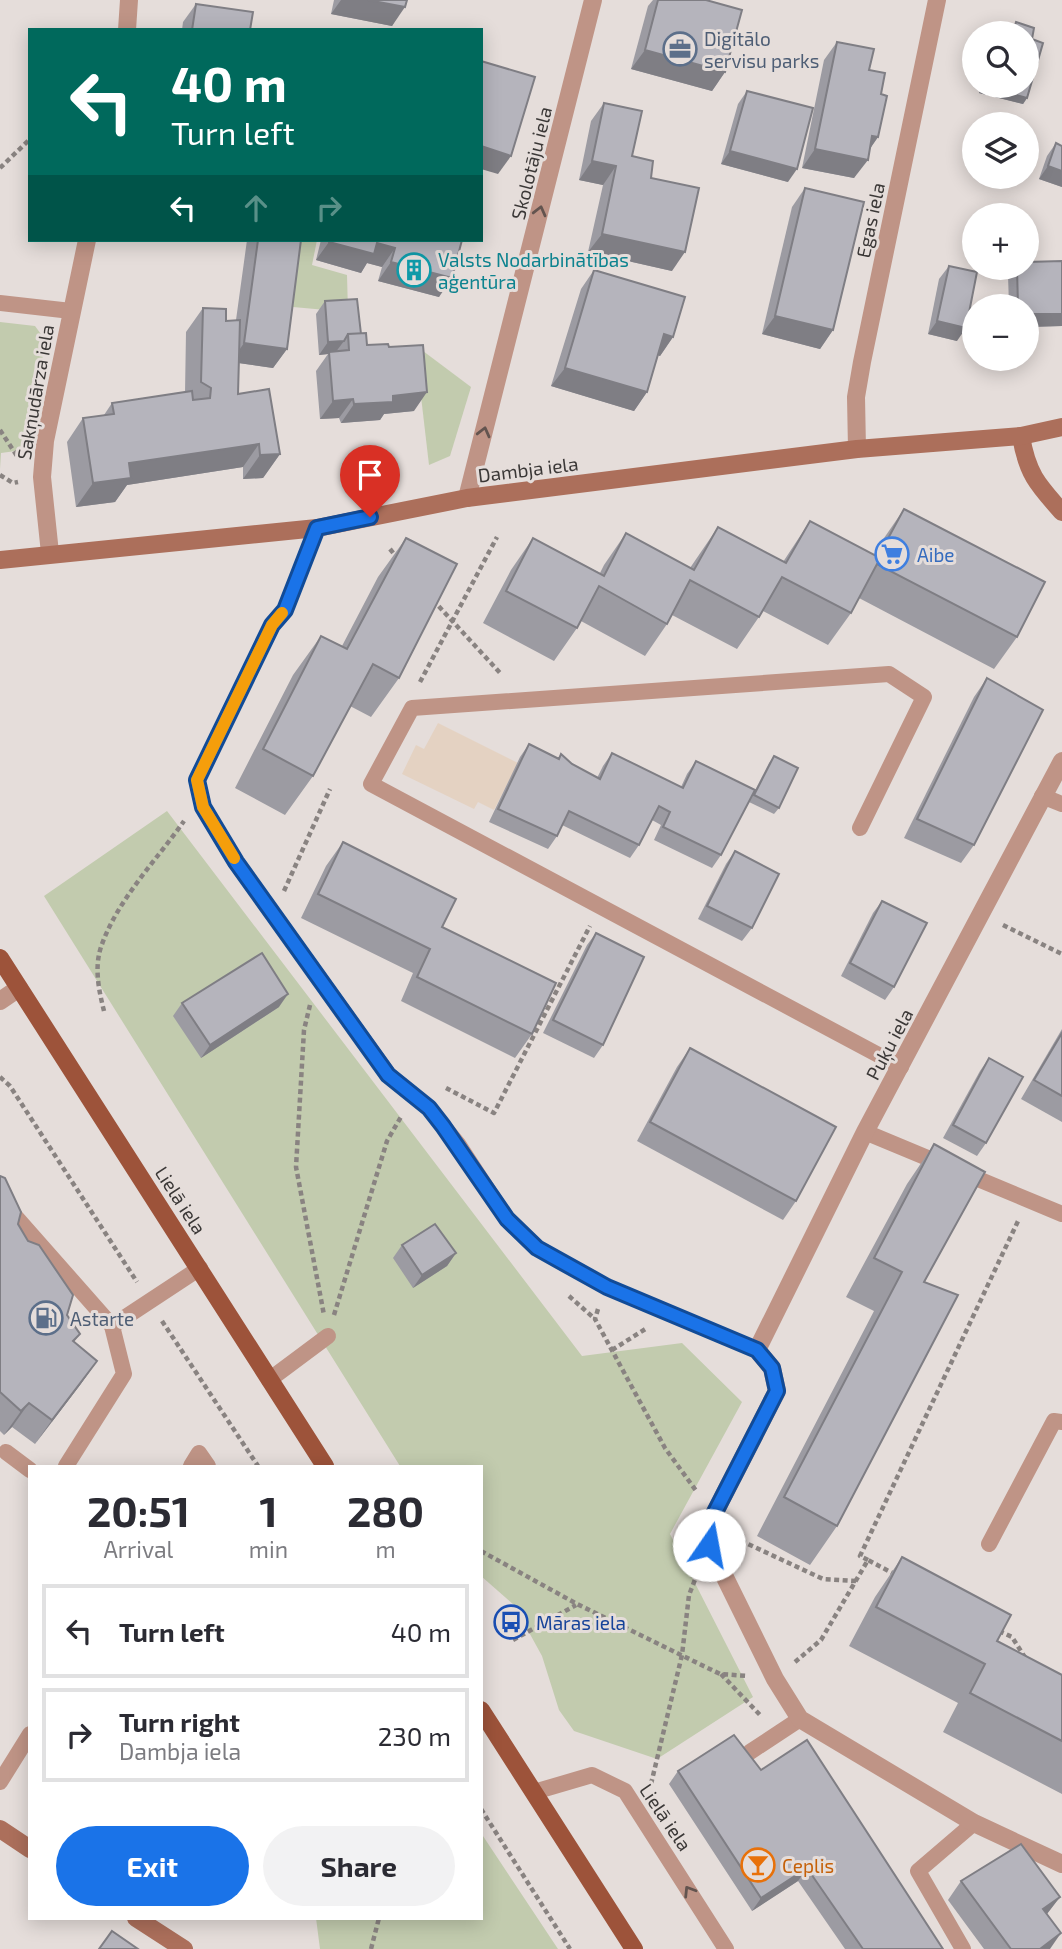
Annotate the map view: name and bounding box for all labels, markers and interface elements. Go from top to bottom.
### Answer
map controls [962,21,1039,371]
button: search [962,21,1039,98]
place label: Digitālo servisu parks [704,27,819,72]
office icon: Digitālo servisu parks [661,30,699,68]
text: 40 m [171,53,287,112]
icon: left [56,56,147,147]
street label: Skolotāju iela [506,104,556,222]
button: layers [962,112,1039,189]
text: Turn left [171,113,295,151]
street label: Egas iela [851,180,889,260]
icon: left [164,189,202,227]
icon: ahead [237,189,275,227]
icon: right [310,189,348,227]
button: + [962,203,1039,280]
one-way arrow [532,206,546,218]
place label: Valsts Nodarbinātības aģentūra [438,248,629,293]
building icon: Valsts Nodarbinātības aģentūra [395,251,433,289]
button: − [962,294,1039,371]
street label: Sakņudārza iela [12,323,60,462]
one-way arrow [476,426,490,438]
pin [340,445,400,517]
street label: Dambja iela [477,451,579,487]
icon: arrive [351,456,389,494]
supermarket icon: Aibe [873,535,911,573]
place label: Aibe [917,543,955,566]
street label: Puķu iela [861,1004,919,1085]
street label: Lielā iela [151,1162,211,1238]
fuel station icon: Astarte [27,1299,65,1337]
place label: Astarte [70,1307,134,1330]
text: 20:51 [87,1485,190,1535]
text: 1 [259,1485,278,1535]
text: 280 [347,1485,424,1535]
position arrow [672,1508,746,1582]
text: Arrival [103,1535,173,1563]
text: min [249,1535,288,1563]
text: m [375,1535,396,1563]
bus stop icon: Māras iela [492,1603,530,1641]
place label: Māras iela [536,1611,626,1634]
icon: left [60,1612,98,1650]
text: Turn left [119,1616,225,1647]
text: 40 m [391,1616,451,1647]
text: Turn right [119,1706,240,1737]
icon: right [60,1716,98,1754]
text: 230 m [378,1720,451,1751]
text: Dambja iela [119,1737,241,1765]
street label: Lielā iela [635,1779,697,1855]
button: Exit [56,1826,249,1906]
button: Share [263,1826,455,1906]
bar icon: Ceplis [739,1846,777,1884]
place label: Ceplis [782,1854,834,1877]
one-way arrow [685,1886,698,1899]

